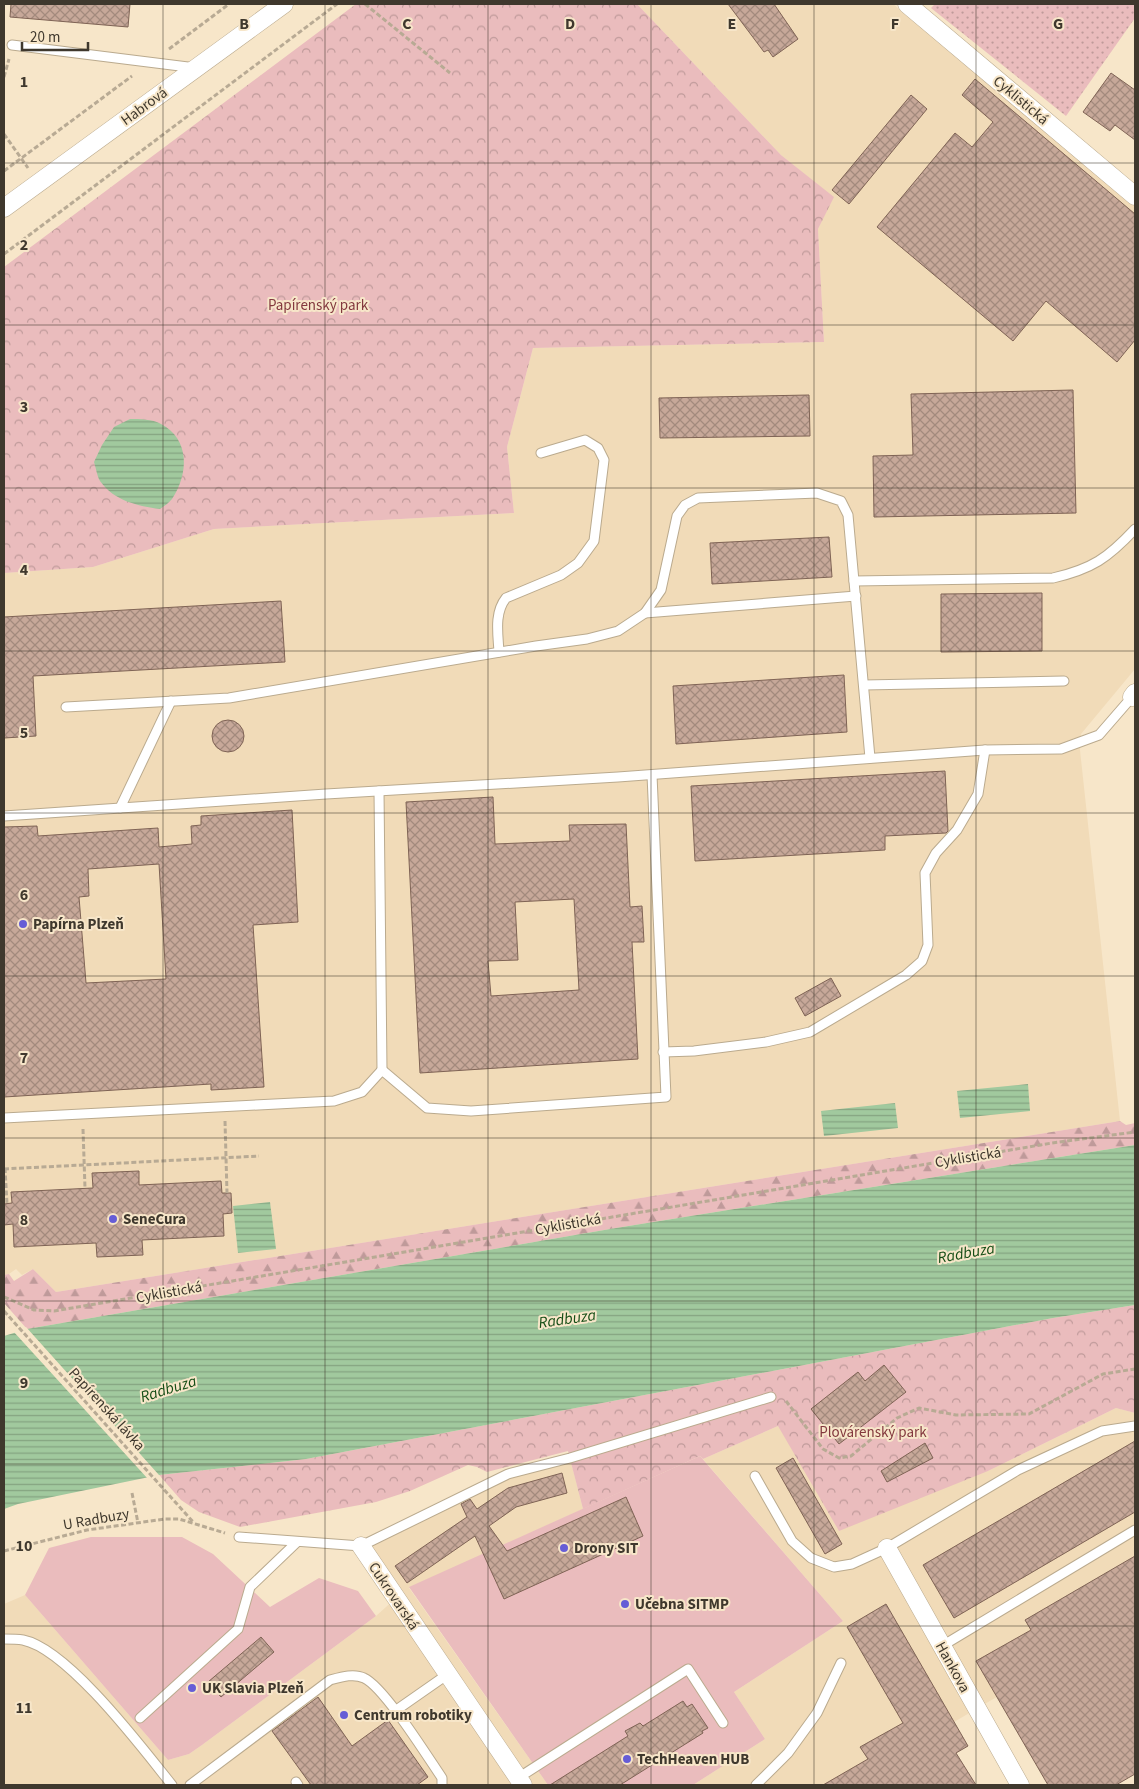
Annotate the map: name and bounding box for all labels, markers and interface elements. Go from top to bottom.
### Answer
text: B [239,13,249,35]
text: C [402,13,412,35]
text: D [565,13,575,35]
text: E [728,13,736,35]
text: F [891,13,899,35]
text: G [1053,13,1063,35]
scale bar [22,20,89,52]
text: 20 m [30,27,60,48]
text: 1 [20,71,28,93]
street label: Cyklistická [988,71,1053,130]
street label: Habrová [117,82,172,130]
text: 2 [20,234,28,256]
park label: Papírenský park [268,295,369,316]
text: 3 [20,396,28,418]
text: 4 [20,559,29,581]
text: 5 [20,722,28,744]
text: 6 [20,884,28,906]
place label: Papírna Plzeň [33,914,124,935]
marker: Papírna Plzeň [17,918,29,930]
text: 7 [20,1047,28,1069]
street label: Cyklistická [933,1142,1003,1173]
street label: Cyklistická [533,1208,603,1241]
text: 8 [20,1209,28,1231]
place label: SeneCura [123,1209,186,1230]
marker: SeneCura [107,1213,119,1225]
water label: Radbuza [936,1237,997,1269]
street label: Cyklistická [134,1276,204,1309]
water label: Radbuza [537,1304,598,1334]
street label: Papírenská lávka [64,1363,150,1456]
water label: Radbuza [137,1370,200,1408]
text: 9 [20,1372,28,1394]
park label: Plovárenský park [819,1422,927,1443]
street label: U Radbuzy [61,1503,131,1536]
text: 10 [16,1535,32,1557]
place label: Drony SIT [574,1538,638,1559]
marker: Drony SIT [558,1542,570,1554]
street label: Cukrovarská [363,1558,424,1634]
place label: Učebna SITMP [635,1594,729,1615]
marker: Učebna SITMP [619,1598,631,1610]
street label: Hankova [930,1638,975,1696]
place label: UK Slavia Plzeň [202,1678,304,1699]
marker: UK Slavia Plzeň [186,1682,198,1694]
text: 11 [16,1697,32,1719]
place label: Centrum robotiky [354,1705,472,1726]
marker: Centrum robotiky [338,1709,350,1721]
place label: TechHeaven HUB [637,1749,749,1770]
marker: TechHeaven HUB [621,1753,633,1765]

